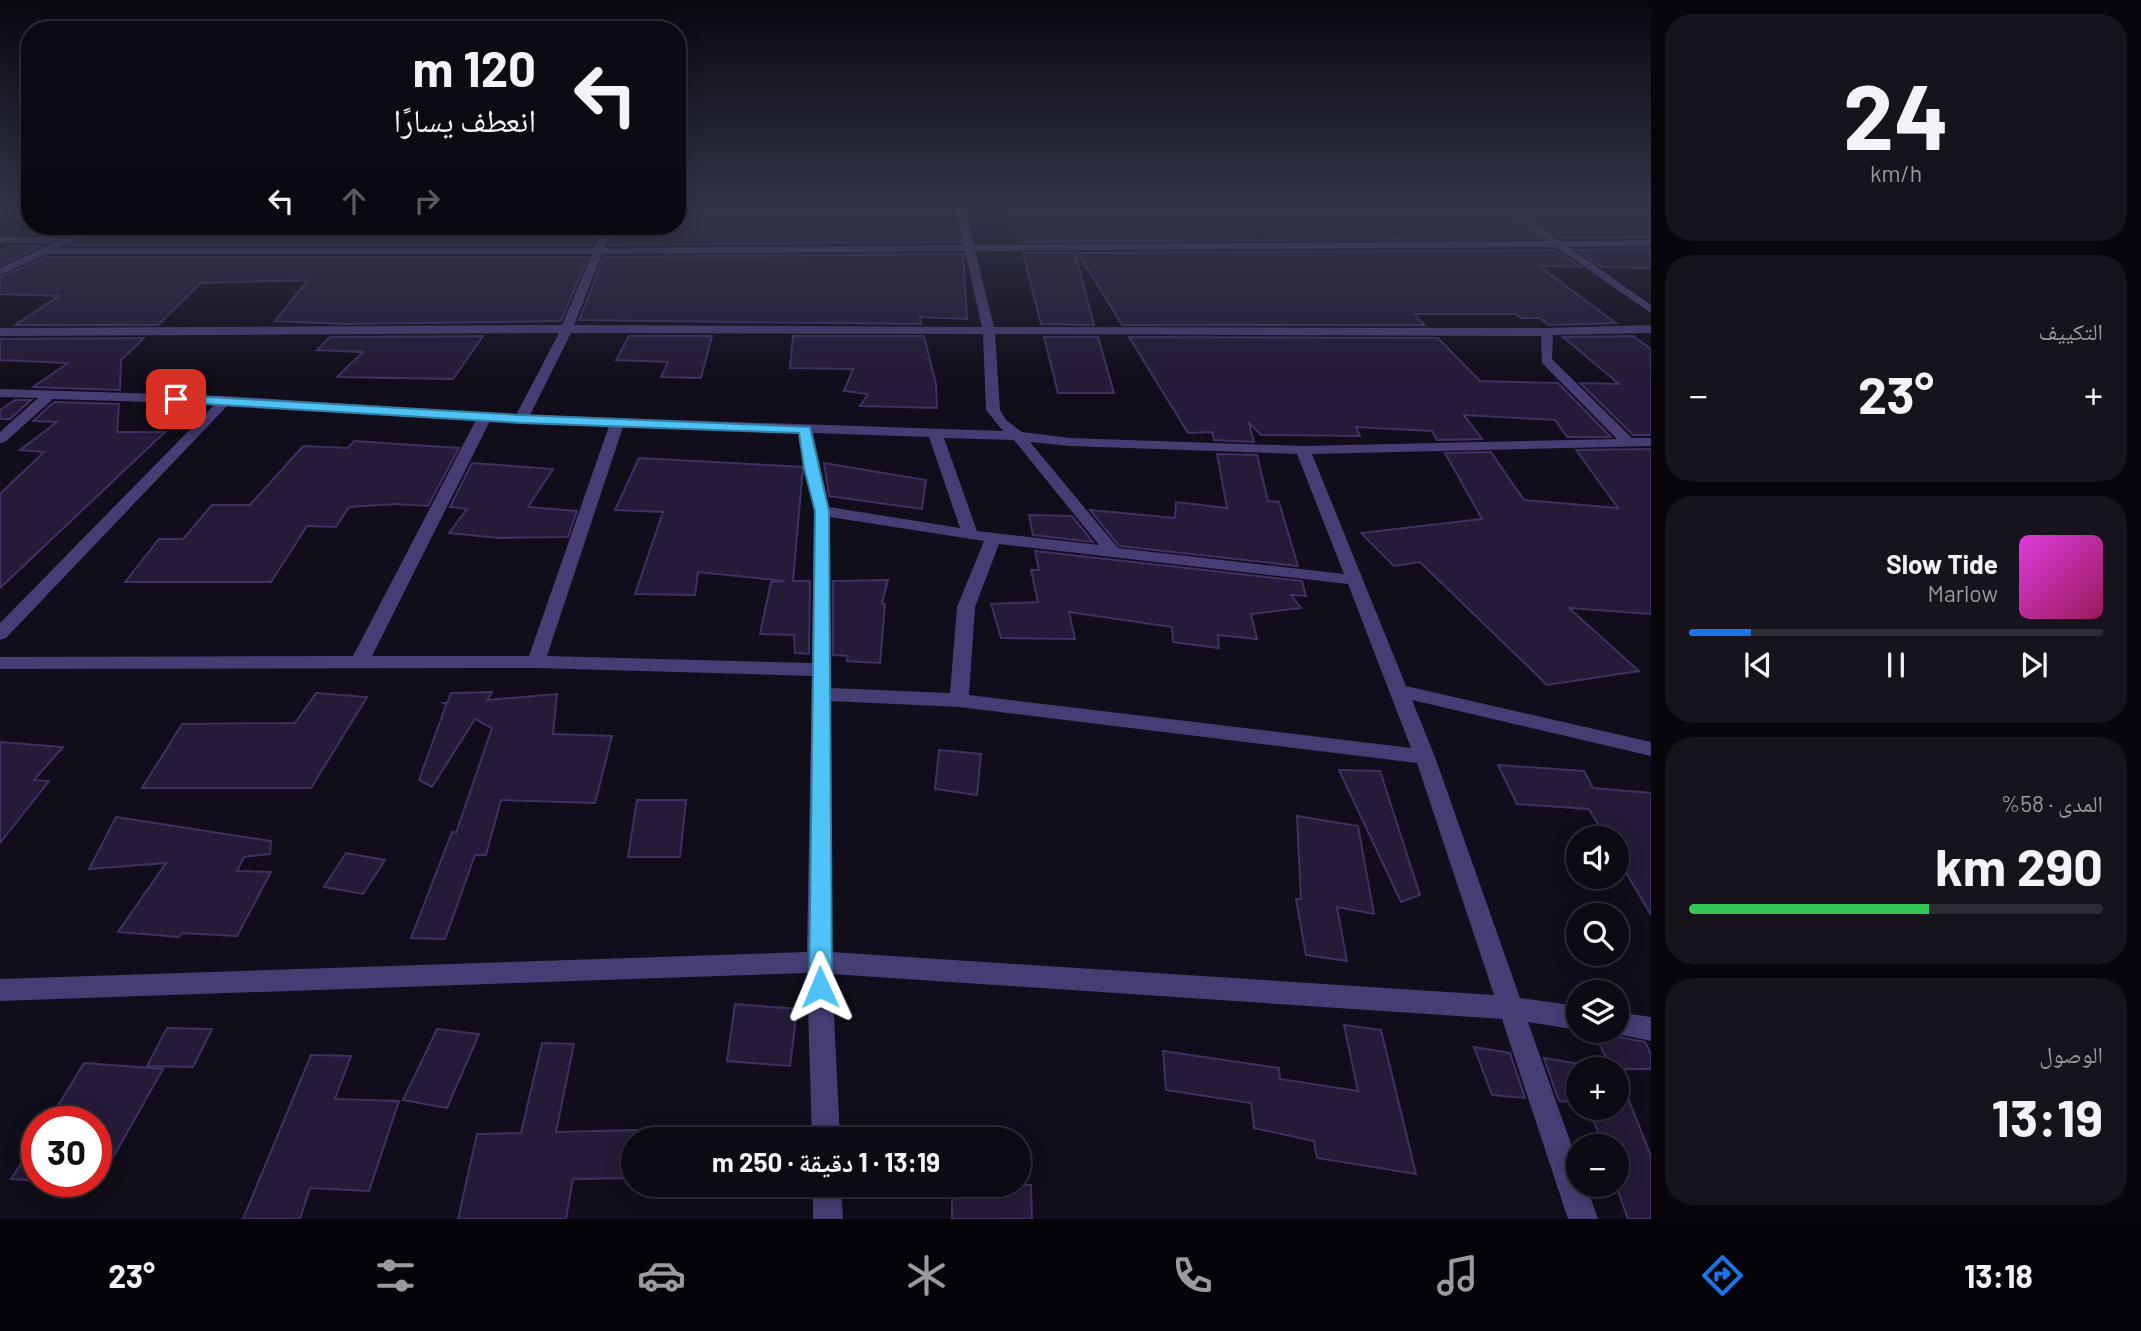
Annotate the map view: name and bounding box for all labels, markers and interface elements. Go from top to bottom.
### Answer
text: 120 m [413,38,536,97]
icon: left [560,49,651,140]
text: 24 [1843,59,1949,168]
text: انعطف يسارًا [393,100,536,138]
text: km/h [1870,159,1922,187]
icon: left [262,182,300,220]
icon: ahead [335,182,373,220]
icon: right [408,182,446,220]
text: التكييف [2038,317,2103,345]
text: 23° [1858,362,1934,424]
pin [146,369,206,429]
text: − [1689,371,1708,417]
text: + [2084,371,2103,417]
icon: arrive [157,380,195,418]
text: Slow Tide [1886,548,1998,579]
text: Marlow [1927,579,1998,607]
icon: previous [1739,646,1777,684]
icon: pause [1877,646,1915,684]
icon: next [2015,646,2053,684]
text: المدى · 58% [2001,789,2103,817]
map controls [1566,826,1629,1197]
button: sound [1566,826,1629,889]
text: 290 km [1935,834,2103,896]
button: search [1566,903,1629,966]
position arrow [783,950,857,1024]
button: layers [1566,980,1629,1043]
text: الوصول [2039,1040,2103,1068]
button: + [1566,1057,1629,1120]
text: 13:19 [1992,1085,2103,1147]
speed limit sign: 30 [21,1106,112,1197]
button: − [1566,1134,1629,1197]
text: 13:19 · 1 دقيقة · 250 m [712,1146,940,1177]
icon: filters [371,1251,420,1300]
icon: car [637,1251,686,1300]
icon: climate [902,1251,951,1300]
icon: phone [1168,1251,1217,1300]
icon: music [1433,1251,1482,1300]
icon: directions [1698,1251,1747,1300]
text: 23° [108,1256,155,1294]
text: 13:18 [1964,1256,2033,1294]

